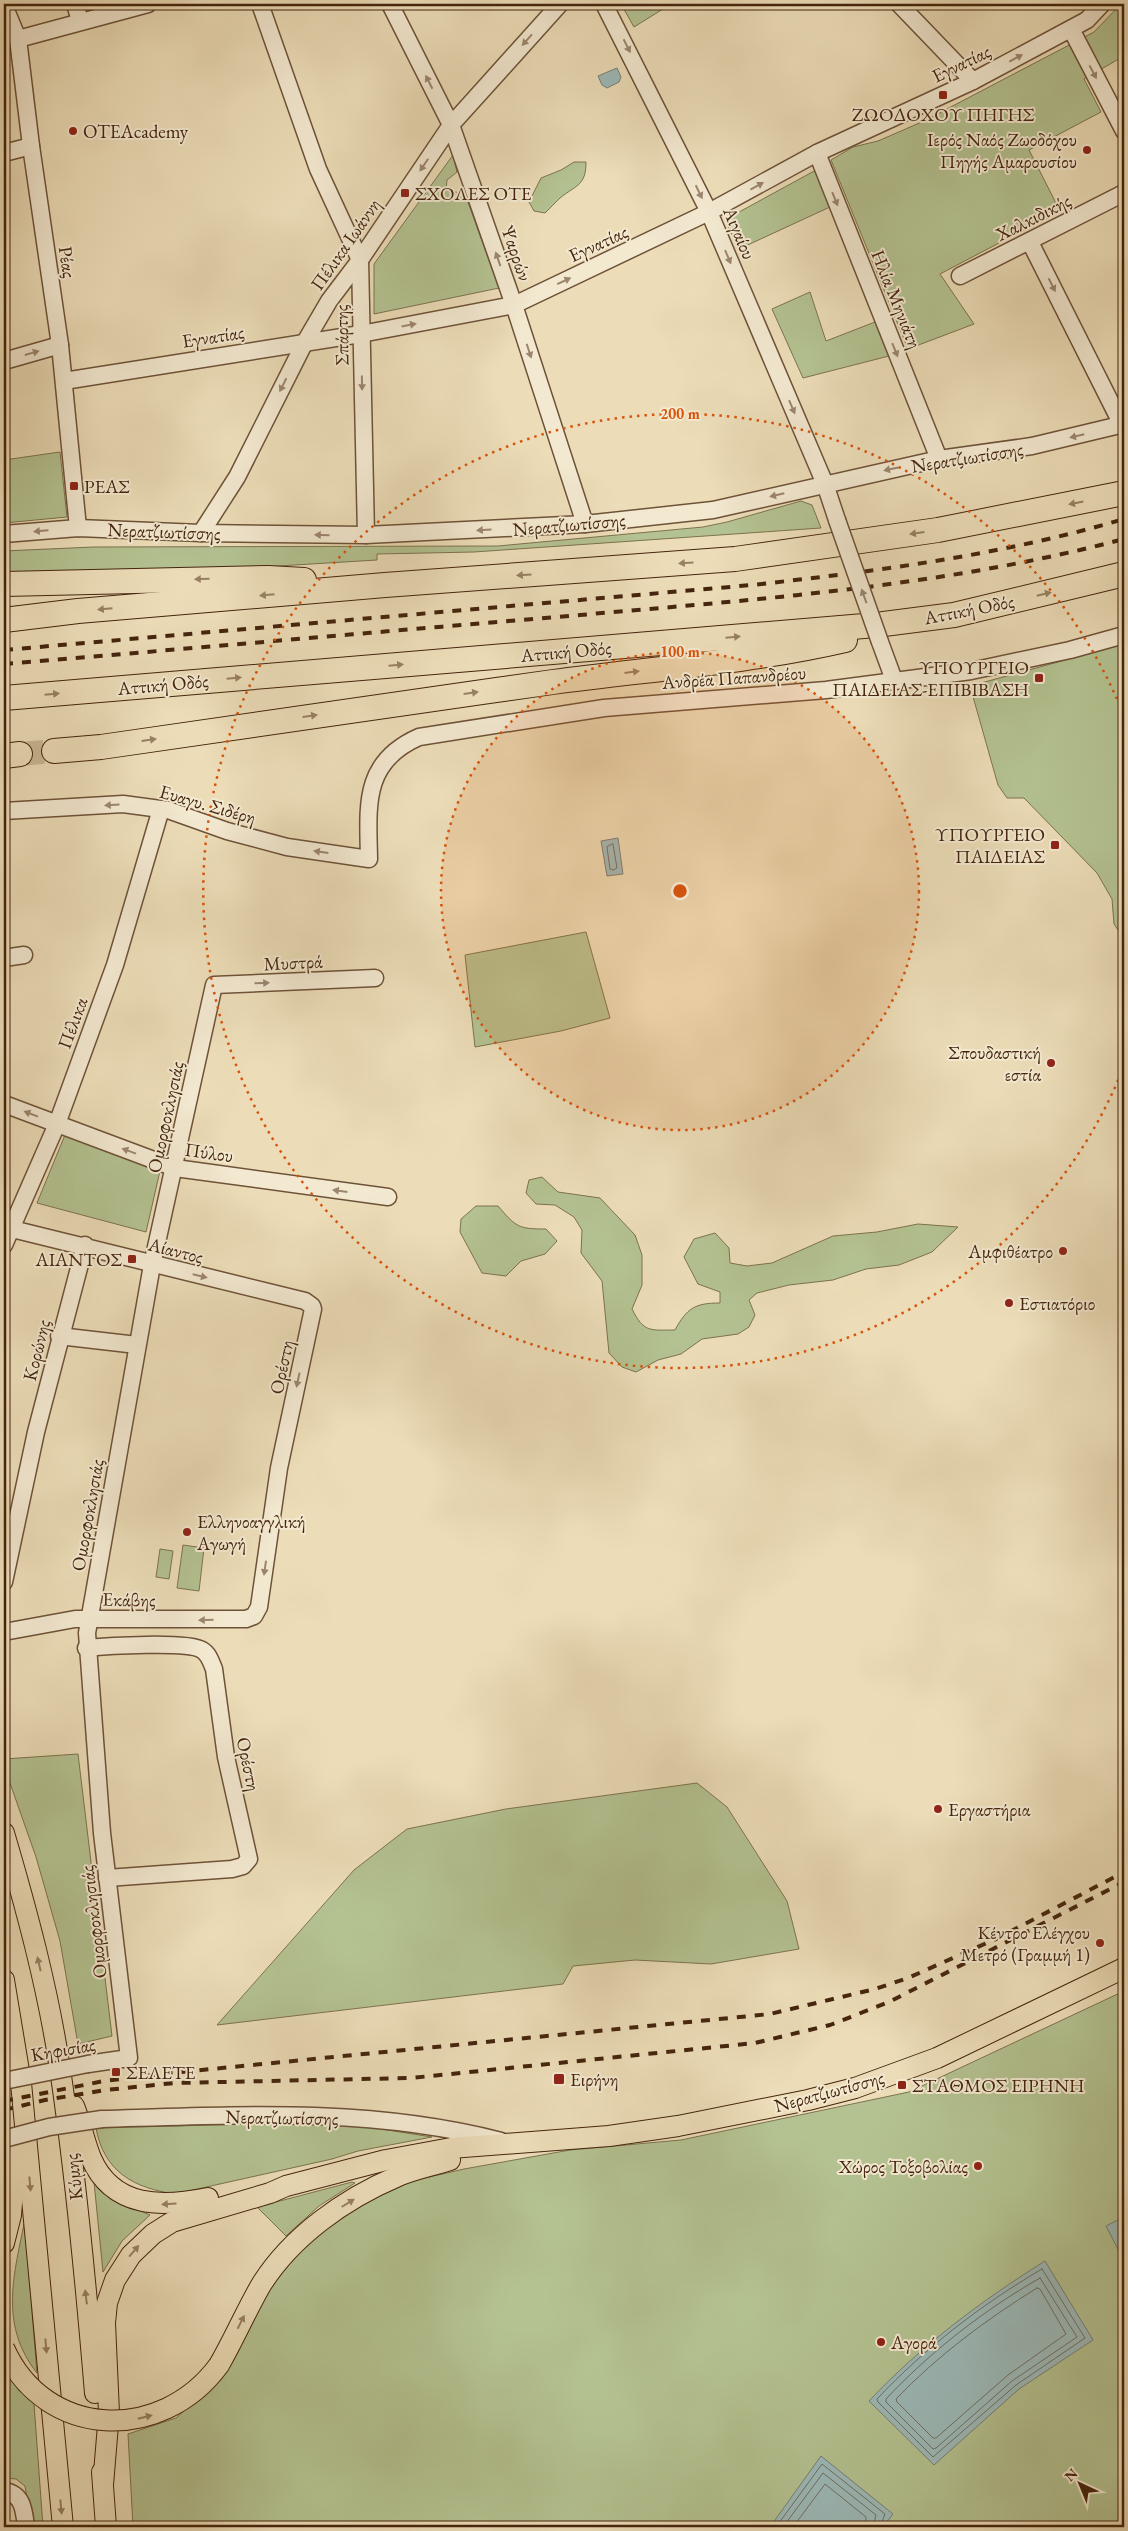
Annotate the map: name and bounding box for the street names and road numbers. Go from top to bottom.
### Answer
street label: Εγνατίας [928,38,995,88]
street label: Χαλκιδικής [991,188,1075,247]
street label: Πέλικα Ιωάννη [305,193,386,295]
street label: Αιγαίου [717,202,762,263]
street label: Εγνατίας [565,219,632,268]
street label: Ψαρρών [495,222,538,285]
street label: Ρέας [53,244,82,280]
street label: Ηλία Μηνιάτη [865,246,928,352]
street label: Σπάρτης [328,304,355,366]
street label: Εγνατίας [180,319,246,354]
street label: Νερατζιωτίσσης [909,436,1025,479]
street label: Νερατζιωτίσσης [512,507,626,542]
street label: Νερατζιωτίσσης [107,517,221,546]
street label: Αττική Οδός [921,589,1016,631]
street label: Αττική Οδός [518,635,613,668]
street label: Ανδρέα Παπανδρέου [660,660,807,695]
street label: Αττική Οδός [115,668,210,701]
street label: Ευαγυ. Σιδέρη [157,779,259,830]
street label: Μυστρά [263,948,324,977]
street label: Πέλικα [52,994,93,1052]
street label: Ομορφοκλησιάς [141,1059,190,1175]
street label: Πύλου [183,1137,235,1168]
street label: Αίαντος [145,1231,206,1269]
street label: Κορώνης [17,1317,56,1383]
street label: Ορέστη [264,1338,299,1396]
street label: Ομορφοκλησιάς [65,1457,110,1573]
street label: Εκάβης [102,1587,156,1612]
street label: Ορέστη [231,1735,266,1793]
street label: Ομορφοκλησιάς [74,1864,113,1980]
street label: Κηφισίας [29,2032,97,2067]
street label: Νερατζιωτίσσης [771,2065,887,2118]
street label: Νερατζιωτίσσης [225,2104,339,2131]
street label: Κύμης [58,2152,89,2202]

